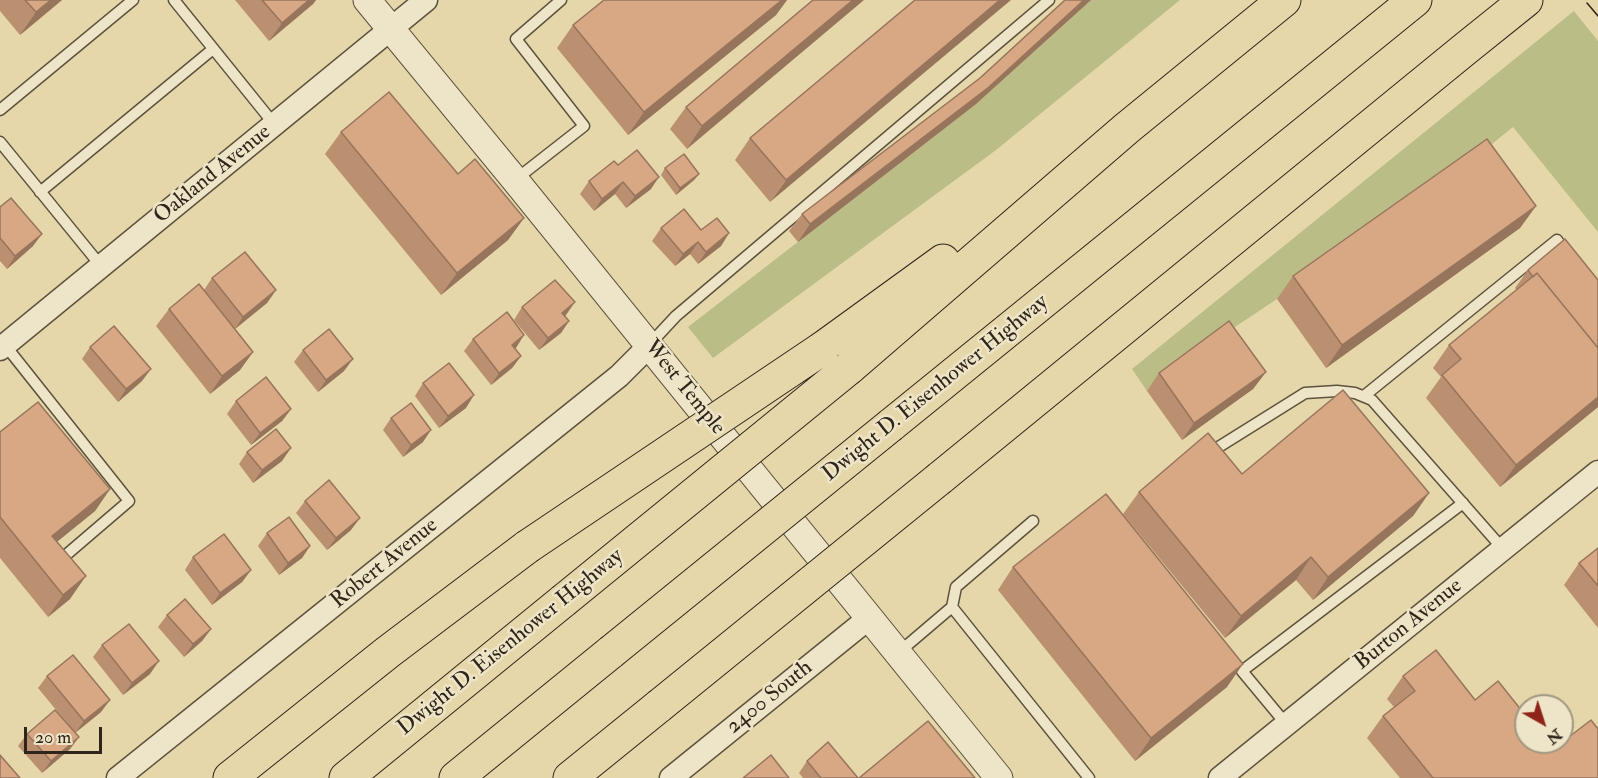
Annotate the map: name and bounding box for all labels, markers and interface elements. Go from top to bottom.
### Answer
street label: Oakland Avenue [149,120,277,230]
street label: Dwight D. Eisenhower Highway [818,290,1054,488]
street label: West Temple [638,335,730,441]
street label: Robert Avenue [326,513,444,615]
street label: Dwight D. Eisenhower Highway [393,544,629,742]
street label: Burton Avenue [1350,573,1468,677]
street label: 2400 South [722,655,818,741]
north arrow [1514,694,1574,754]
scale bar [27,715,105,753]
text: N [1542,724,1566,749]
text: 20 m [35,726,71,749]

